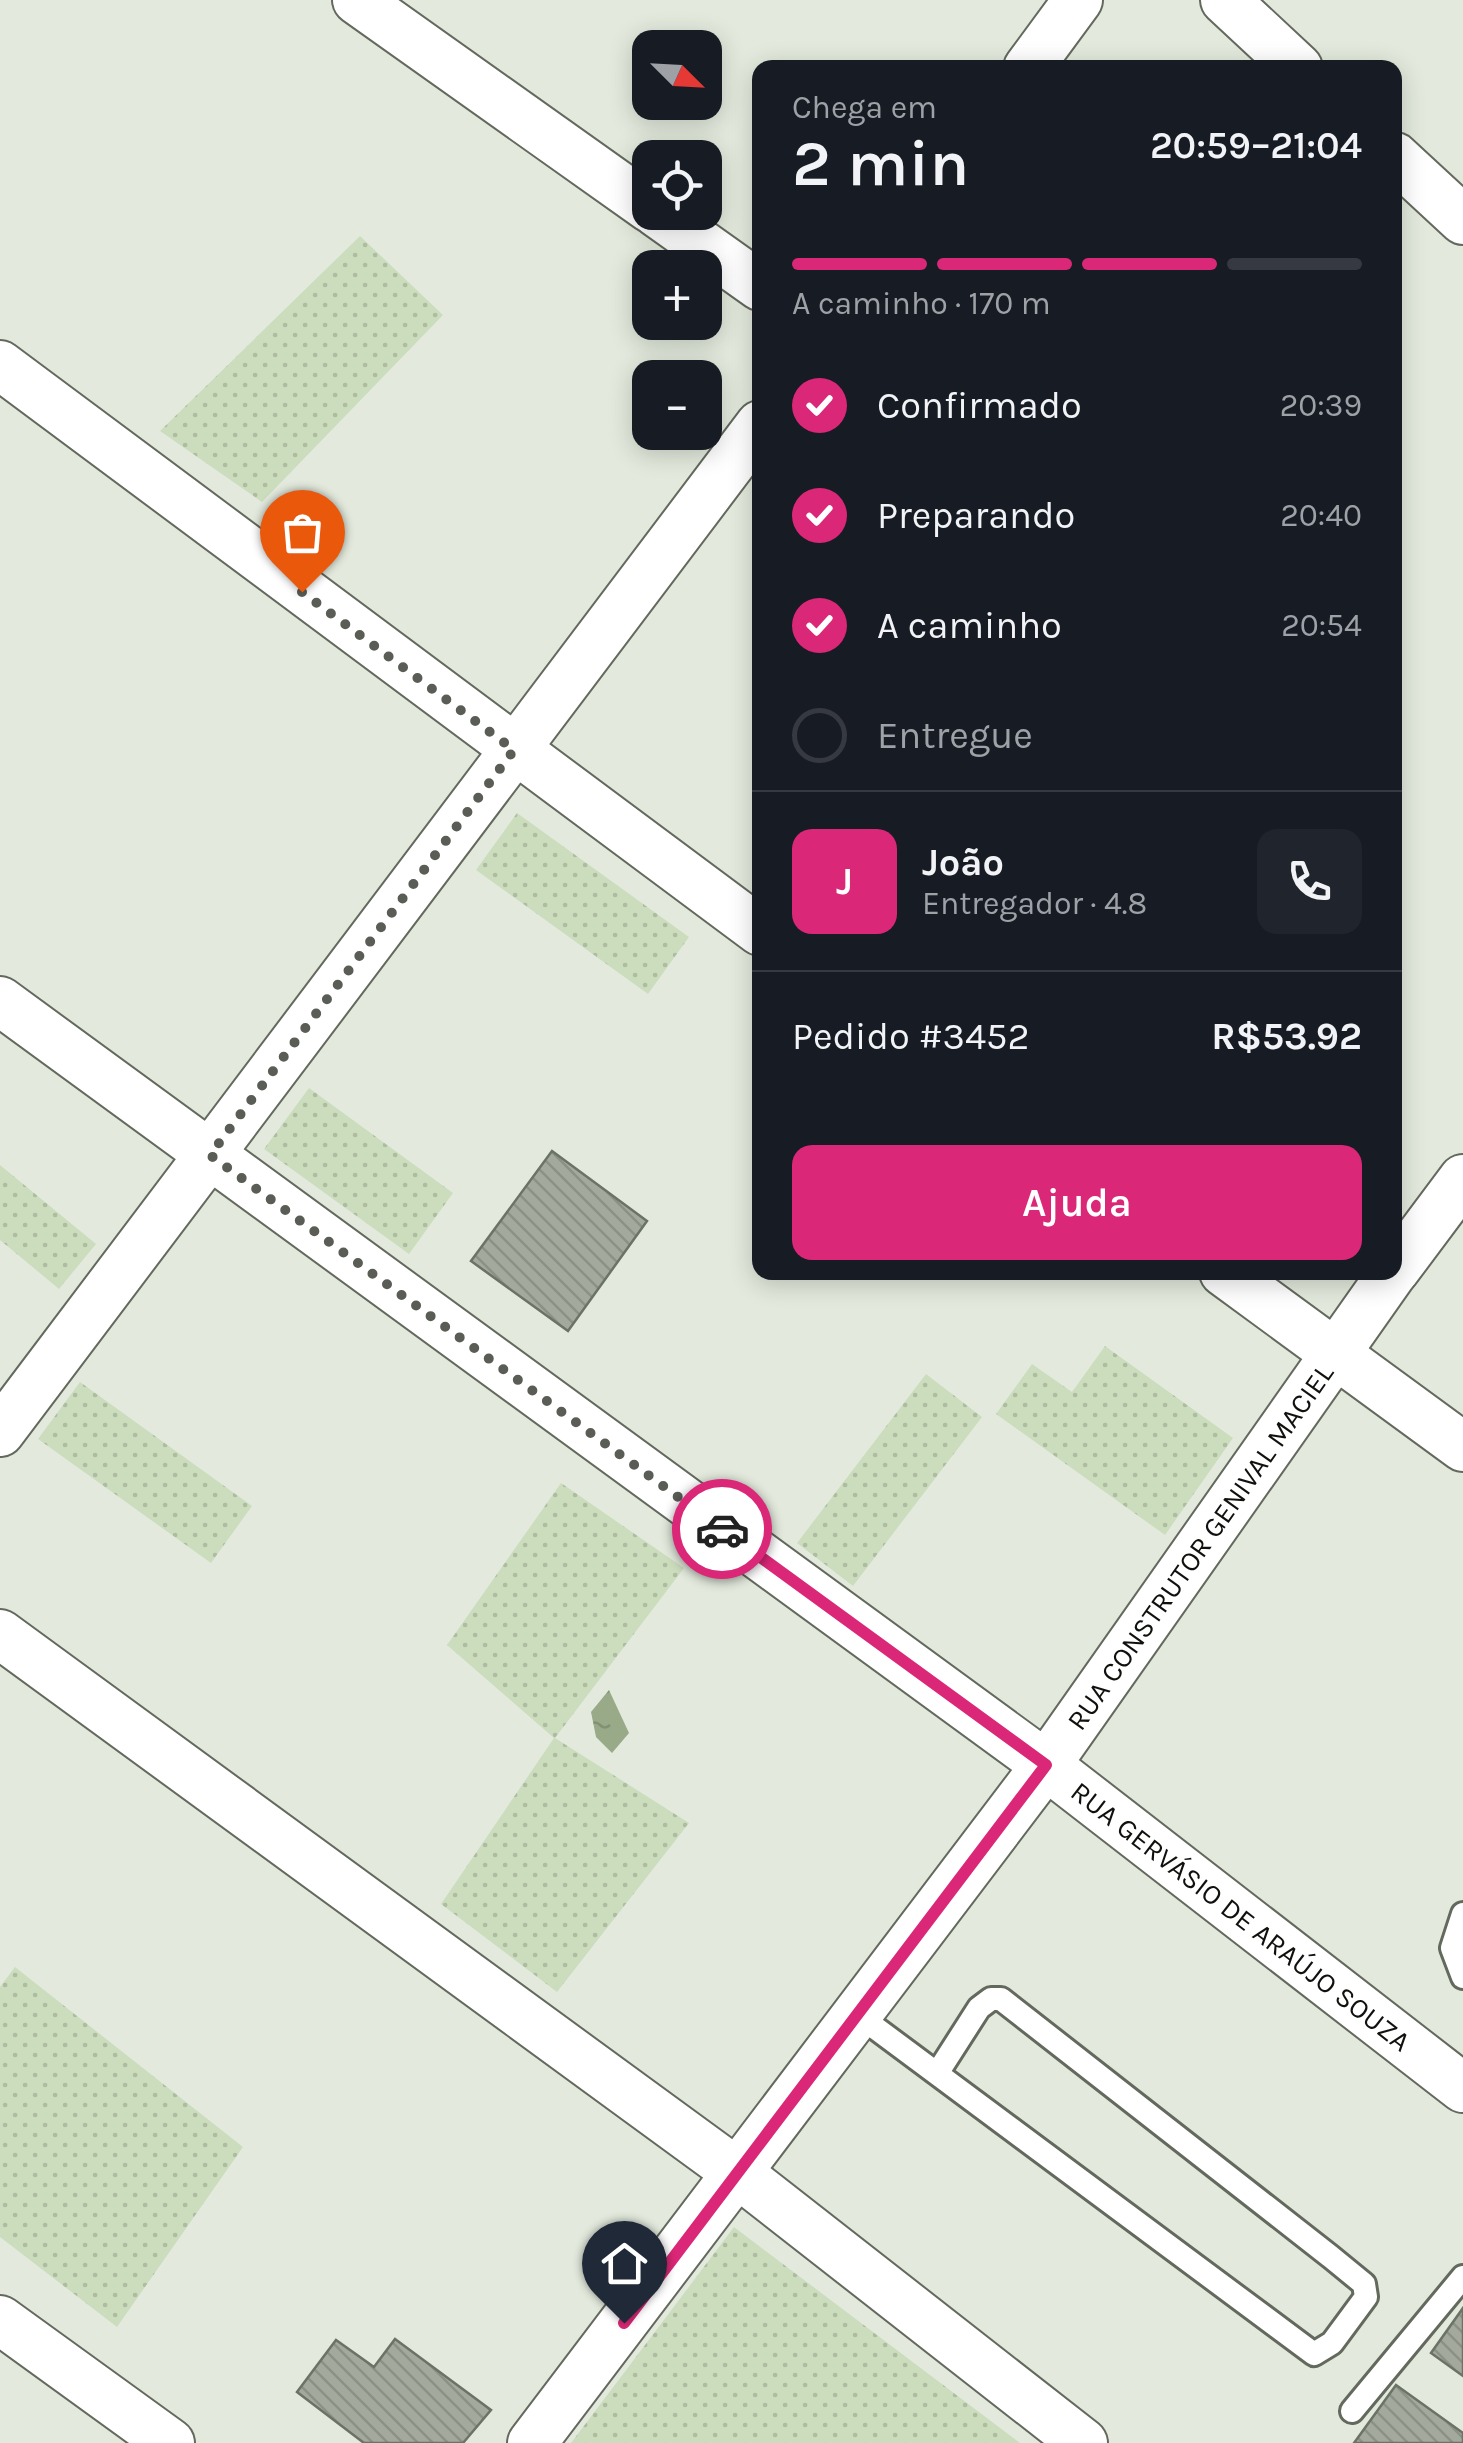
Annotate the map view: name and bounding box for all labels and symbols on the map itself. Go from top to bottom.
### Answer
north arrow [632,30,722,120]
pin [260,490,345,593]
street label: RUA CONSTRUTOR GENIVAL MACIEL [1060,1357,1340,1736]
courier [672,1479,772,1579]
street label: RUA GERVÁSIO DE ARAÚJO SOUZA [1065,1774,1417,2058]
pin [582,2221,667,2324]

